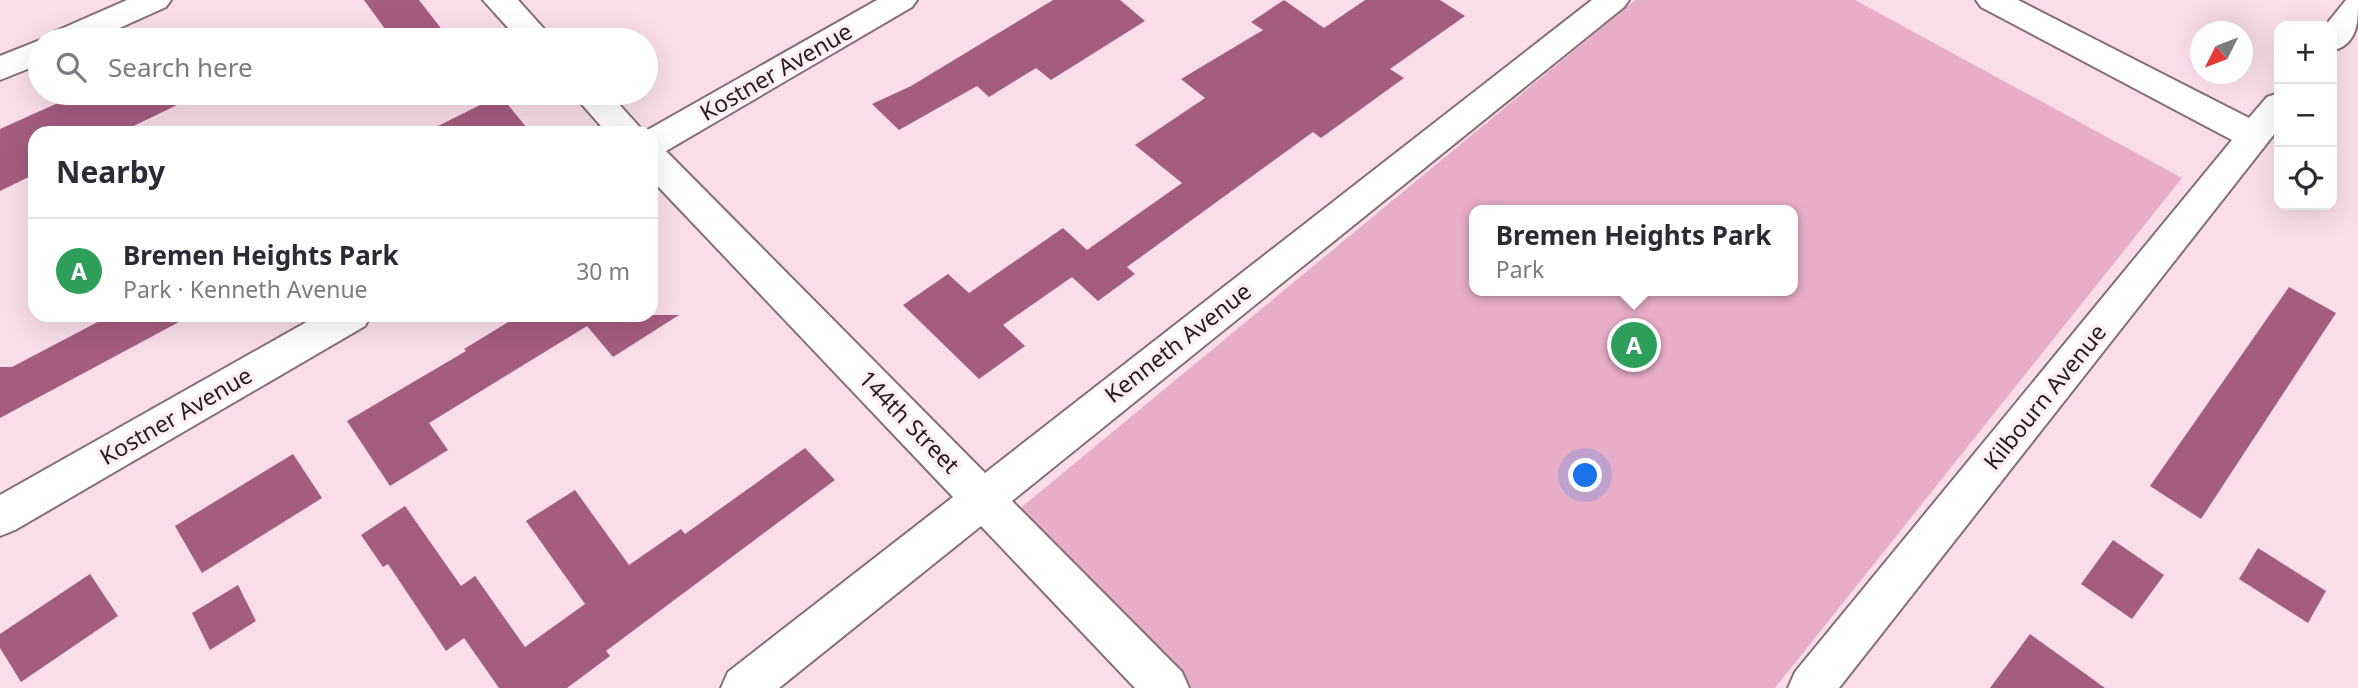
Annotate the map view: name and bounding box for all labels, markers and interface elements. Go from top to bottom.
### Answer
street label: Kostner Avenue [694,15,857,128]
north arrow [2190,21,2253,84]
map controls [2274,21,2337,210]
button: + [2274,21,2337,84]
search box [28,28,658,105]
icon: search [52,48,90,86]
text: Search here [108,49,253,85]
button: − [2274,84,2337,147]
button: locate [2274,147,2337,210]
text: Nearby [56,151,165,192]
popup [1469,205,1798,296]
text: Bremen Heights Park [1496,217,1771,253]
text: Bremen Heights Park [123,237,399,273]
text: Park [1496,253,1544,285]
text: A [71,255,87,287]
text: 30 m [576,255,630,287]
text: Park · Kenneth Avenue [123,273,368,305]
street label: Kenneth Avenue [1097,275,1257,410]
street label: Kilbourn Avenue [1976,317,2113,476]
pin: A [1611,319,1657,371]
street label: Kostner Avenue [94,359,257,472]
street label: 144th Street [852,363,967,480]
your location [1568,458,1602,492]

